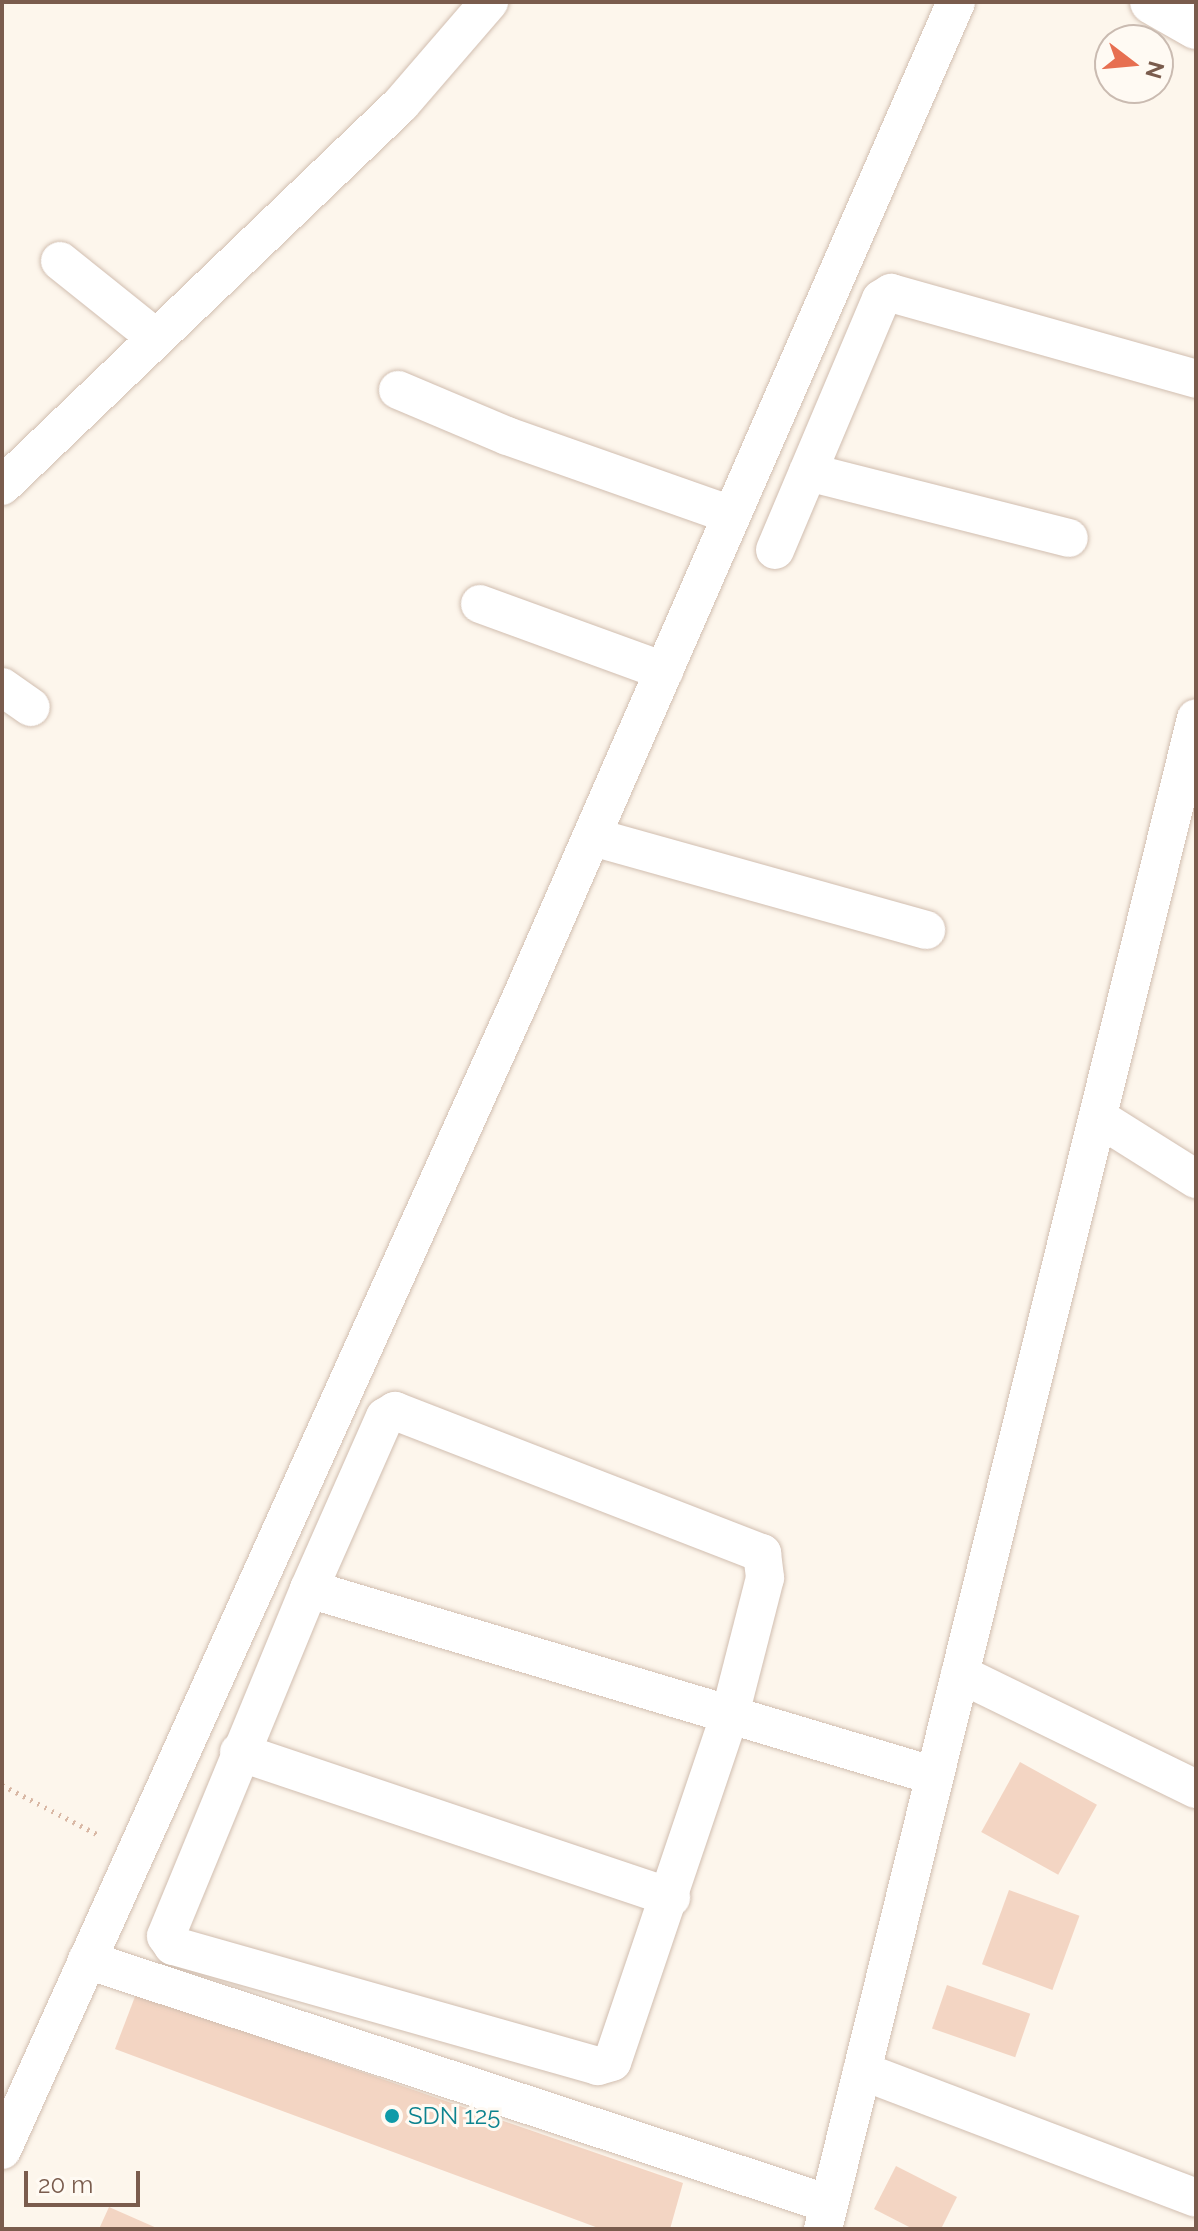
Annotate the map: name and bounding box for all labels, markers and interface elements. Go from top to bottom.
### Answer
north arrow [1094,24,1174,104]
text: N [1140,58,1170,82]
place label: SDN 125 [408,2102,500,2130]
marker: SDN 125 [383,2107,401,2125]
scale bar [28,2155,144,2205]
text: 20 m [38,2170,93,2199]

